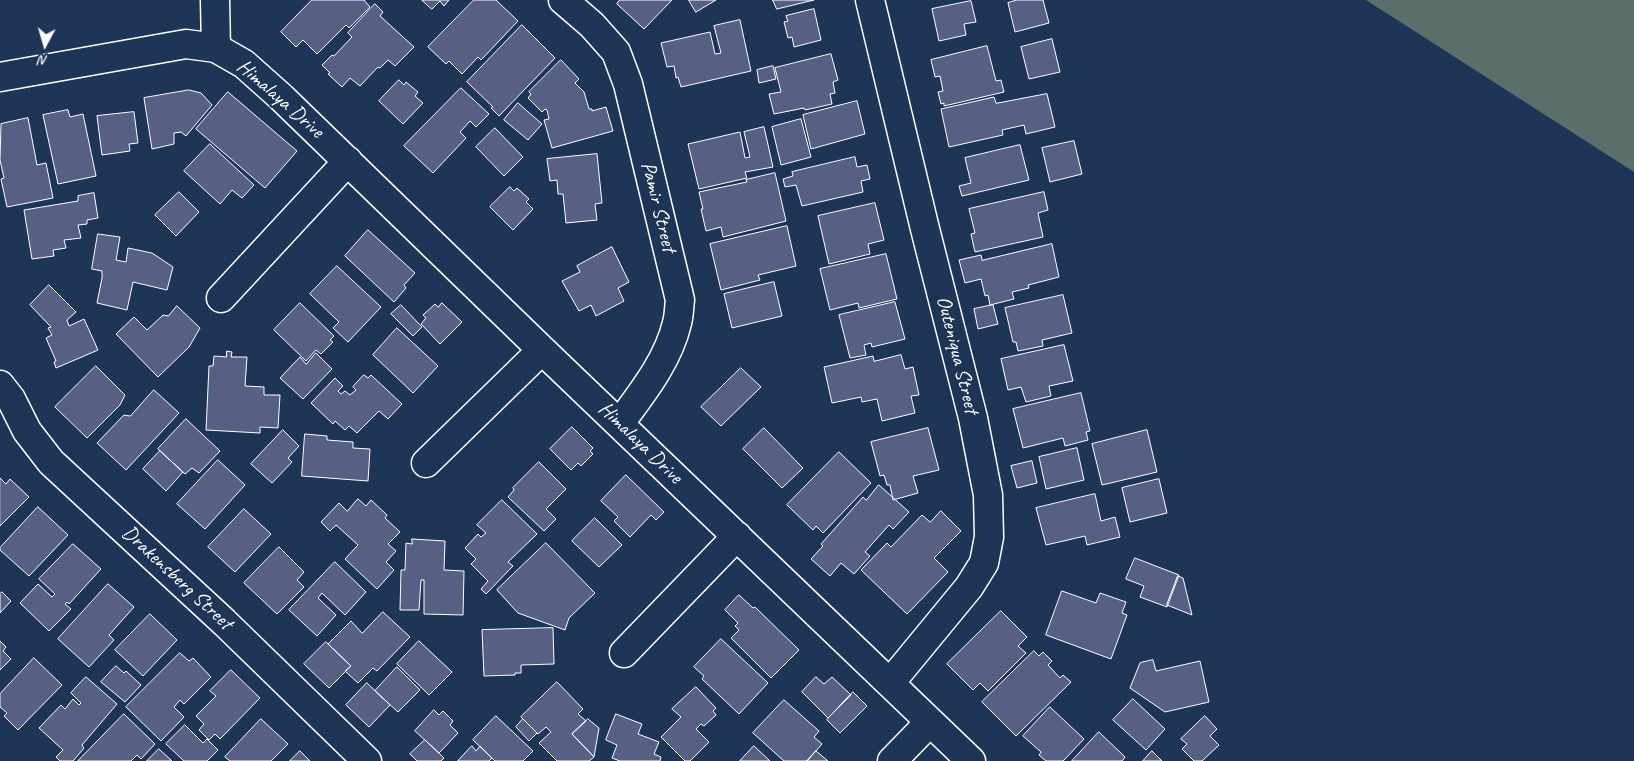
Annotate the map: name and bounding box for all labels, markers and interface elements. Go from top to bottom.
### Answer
north arrow [20,20,70,70]
text: N [38,52,49,69]
street label: Himalaya Drive [231,54,329,144]
street label: Pamir Street [635,159,681,255]
street label: Outeniqua Street [930,294,984,416]
street label: Himalaya Drive [593,397,687,489]
street label: Drakensberg Street [117,520,237,636]

